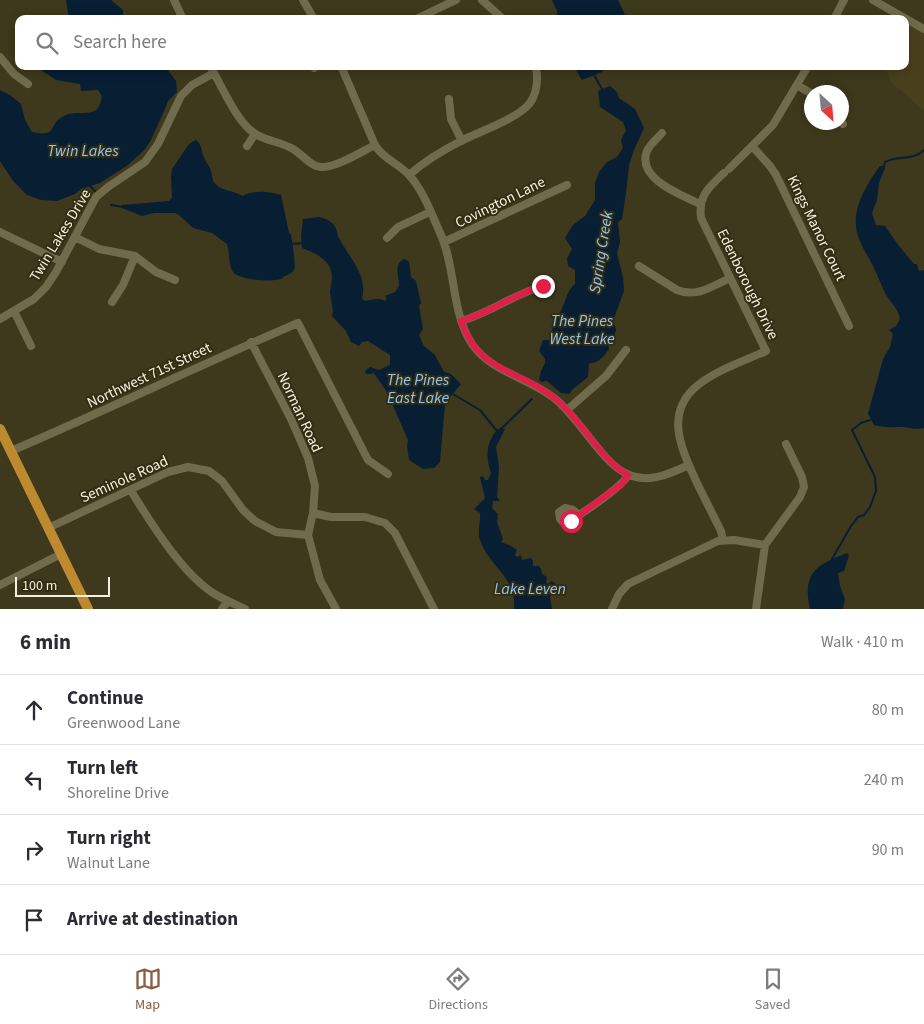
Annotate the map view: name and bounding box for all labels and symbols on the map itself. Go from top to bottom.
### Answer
north arrow [804,85,849,130]
water label: Twin Lakes [47,140,119,162]
street label: Covington Lane [452,172,549,233]
street label: Kings Manor Court [782,172,851,285]
street label: Twin Lakes Drive [25,185,96,285]
water label: Spring Creek [584,209,618,295]
street label: Edenborough Drive [712,225,783,343]
route end [532,275,555,298]
water label: The Pines West Lake [549,310,615,350]
street label: Northwest 71st Street [84,337,215,414]
street label: Norman Road [272,369,327,456]
water label: The Pines East Lake [387,369,450,409]
street label: Seminole Road [77,451,172,508]
route start [560,510,583,533]
scale bar [15,574,110,597]
water label: Lake Leven [494,578,566,600]

